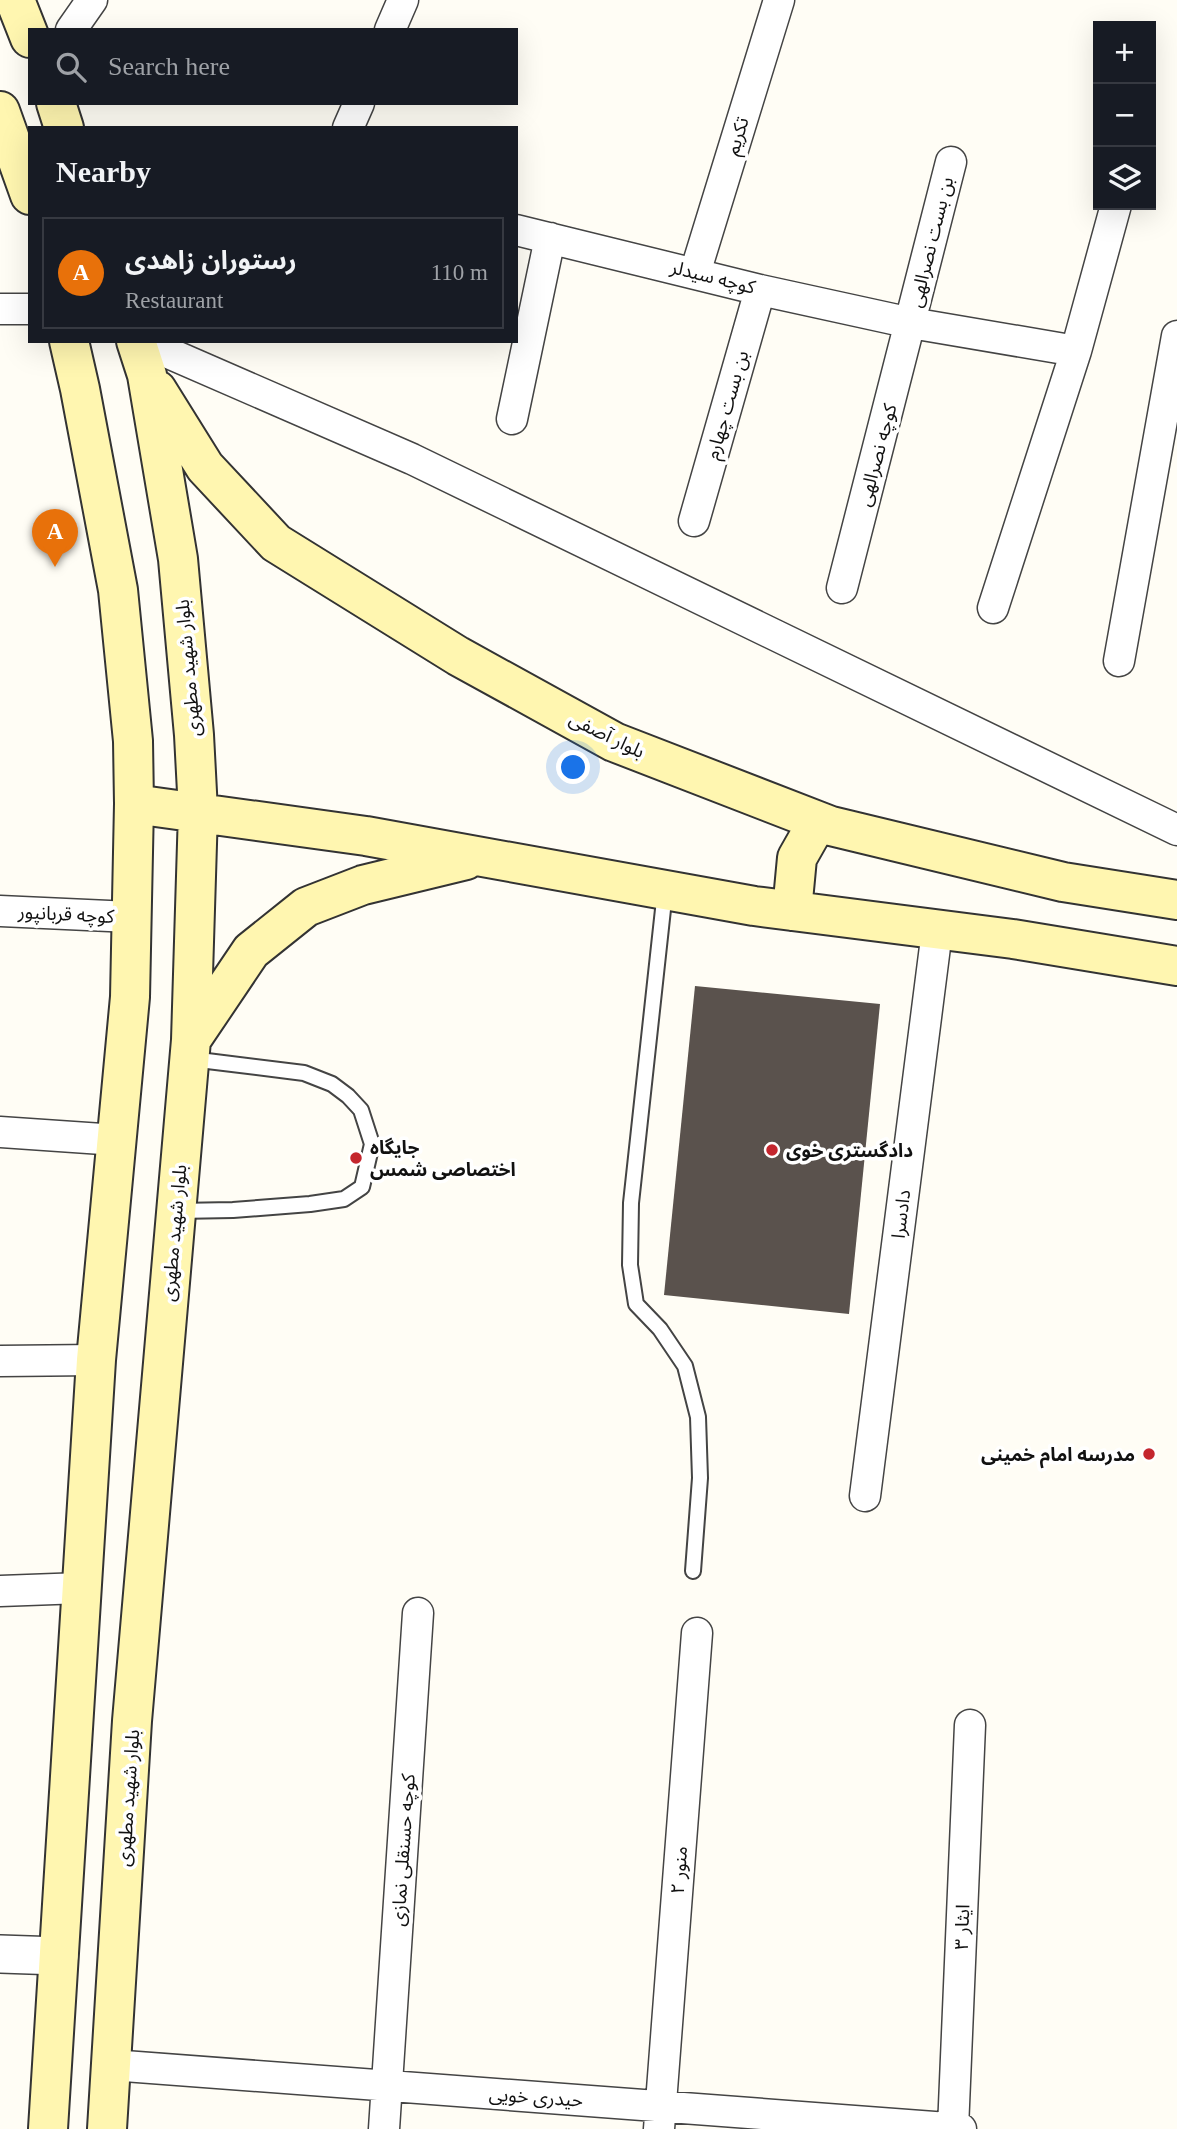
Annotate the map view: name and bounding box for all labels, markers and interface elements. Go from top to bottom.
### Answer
map controls [1093,21,1156,210]
button: + [1093,21,1156,84]
search box [28,28,518,105]
icon: search [52,48,90,86]
text: Search here [108,52,230,81]
button: − [1093,84,1156,147]
street label: تکریم [721,114,757,159]
button: layers [1093,147,1156,210]
text: Nearby [56,155,151,188]
street label: بن بست نصرالهی [905,175,958,310]
text: رستوران زاهدی [125,246,297,275]
street label: کوچه سیدلر [667,256,759,300]
text: A [73,260,89,285]
text: 110 m [431,260,488,285]
text: Restaurant [125,288,223,313]
street label: بن بست چهارم [701,348,756,463]
street label: کوچه نصرالهی [853,400,903,509]
pin: A [32,509,78,567]
street label: بلوار شهید مطهری [172,598,205,737]
street label: بلوار آصفی [566,708,648,763]
your location [556,750,590,784]
street label: کوچه قربانپور [16,901,116,929]
place label: جایگاه اختصاصی شمس [370,1137,516,1180]
place label: دادگستری خوی [786,1140,913,1162]
marker: دادگستری خوی [764,1142,780,1158]
marker: جایگاه اختصاصی شمس [348,1150,364,1166]
street label: بلوار شهید مطهری [158,1164,191,1303]
street label: دادسرا [888,1188,915,1240]
place label: مدرسه امام خمینی [981,1444,1135,1469]
marker: مدرسه امام خمینی [1141,1446,1157,1462]
street label: بلوار شهید مطهری [113,1729,144,1867]
street label: کوچه حسنقلی نمازی [387,1772,421,1927]
street label: منور ۲ [667,1845,692,1895]
street label: ایثار ۳ [951,1904,974,1950]
street label: حیدری خویی [488,2083,584,2112]

